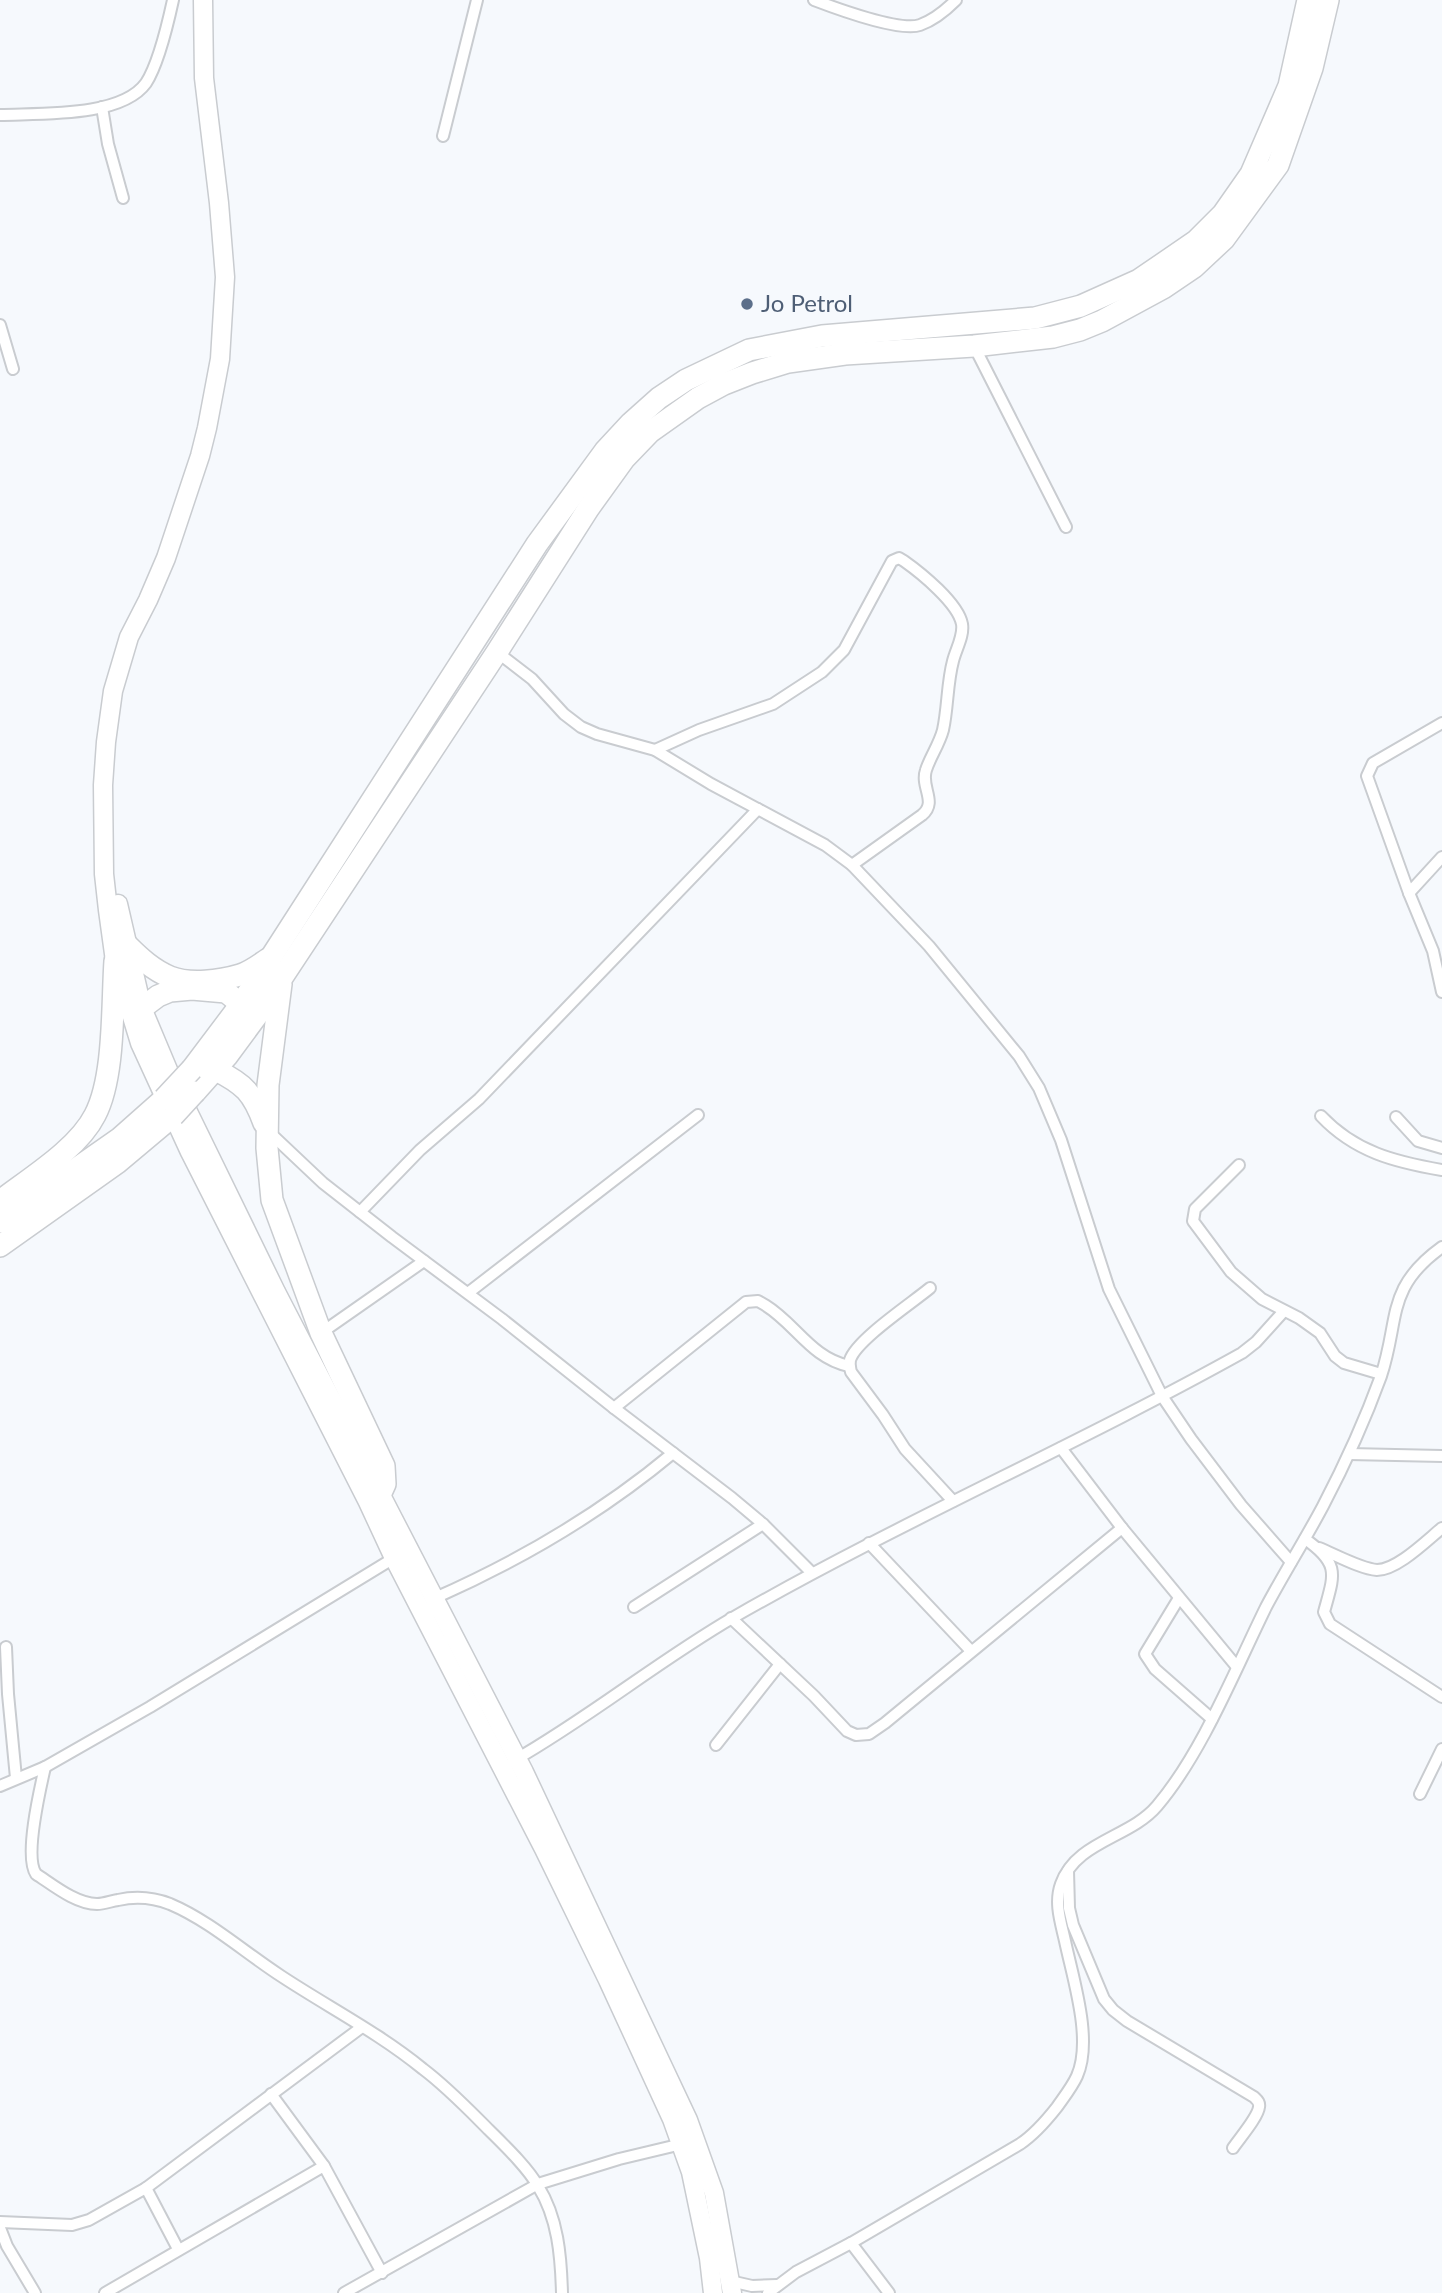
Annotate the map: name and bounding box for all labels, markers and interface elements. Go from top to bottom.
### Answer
place label: Jo Petrol [761,288,853,317]
marker: Jo Petrol [739,296,755,312]

